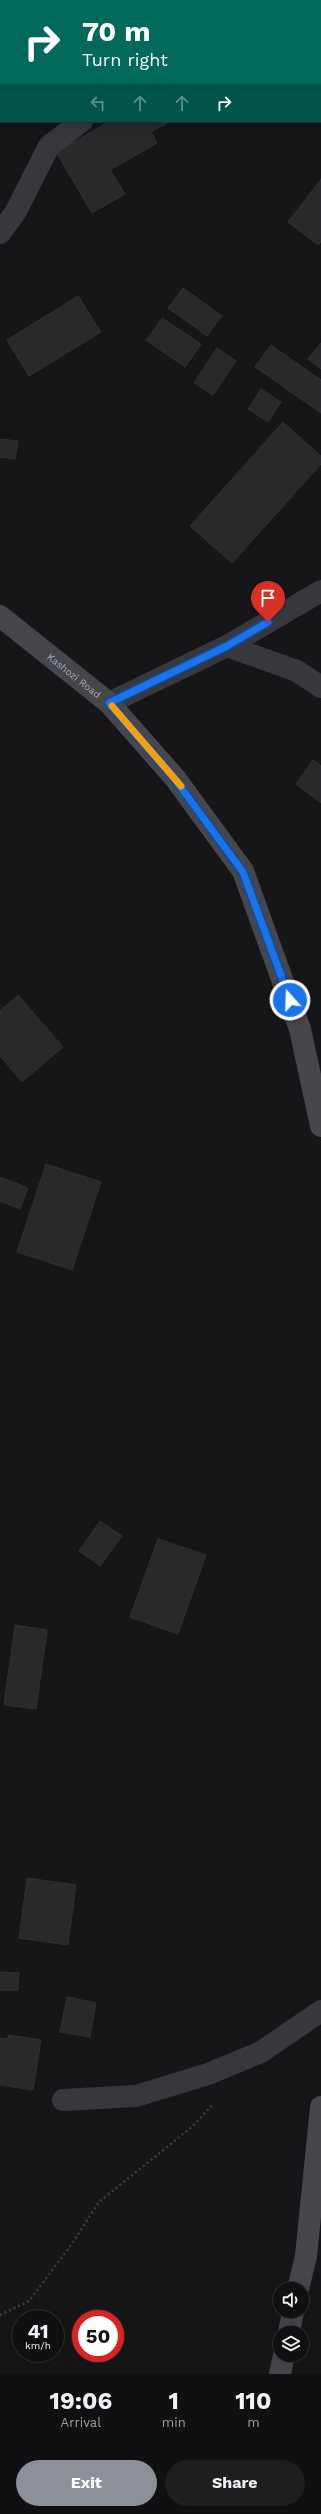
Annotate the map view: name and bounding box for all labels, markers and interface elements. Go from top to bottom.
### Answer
text: 70 m [82,15,151,48]
icon: right [16,16,68,68]
text: Turn right [82,49,168,70]
icon: left [87,92,109,114]
icon: ahead [129,92,151,114]
icon: ahead [171,92,193,114]
icon: right [213,92,235,114]
pin [251,581,285,622]
icon: arrive [257,587,279,609]
street label: Kashozi Road [45,651,103,700]
position arrow [269,979,311,1021]
map controls [273,2282,309,2362]
button: sound [273,2282,309,2318]
speed limit sign: 50 [72,2310,124,2362]
text: 41 [27,2319,49,2343]
button: layers [273,2326,309,2362]
text: km/h [25,2340,51,2351]
text: 19:06 [50,2387,112,2415]
text: 1 [169,2387,179,2415]
text: 110 [235,2387,271,2415]
text: Arrival [61,2415,101,2430]
text: min [162,2415,186,2430]
text: m [247,2415,260,2430]
button: Exit [16,2460,157,2506]
button: Share [165,2460,305,2506]

